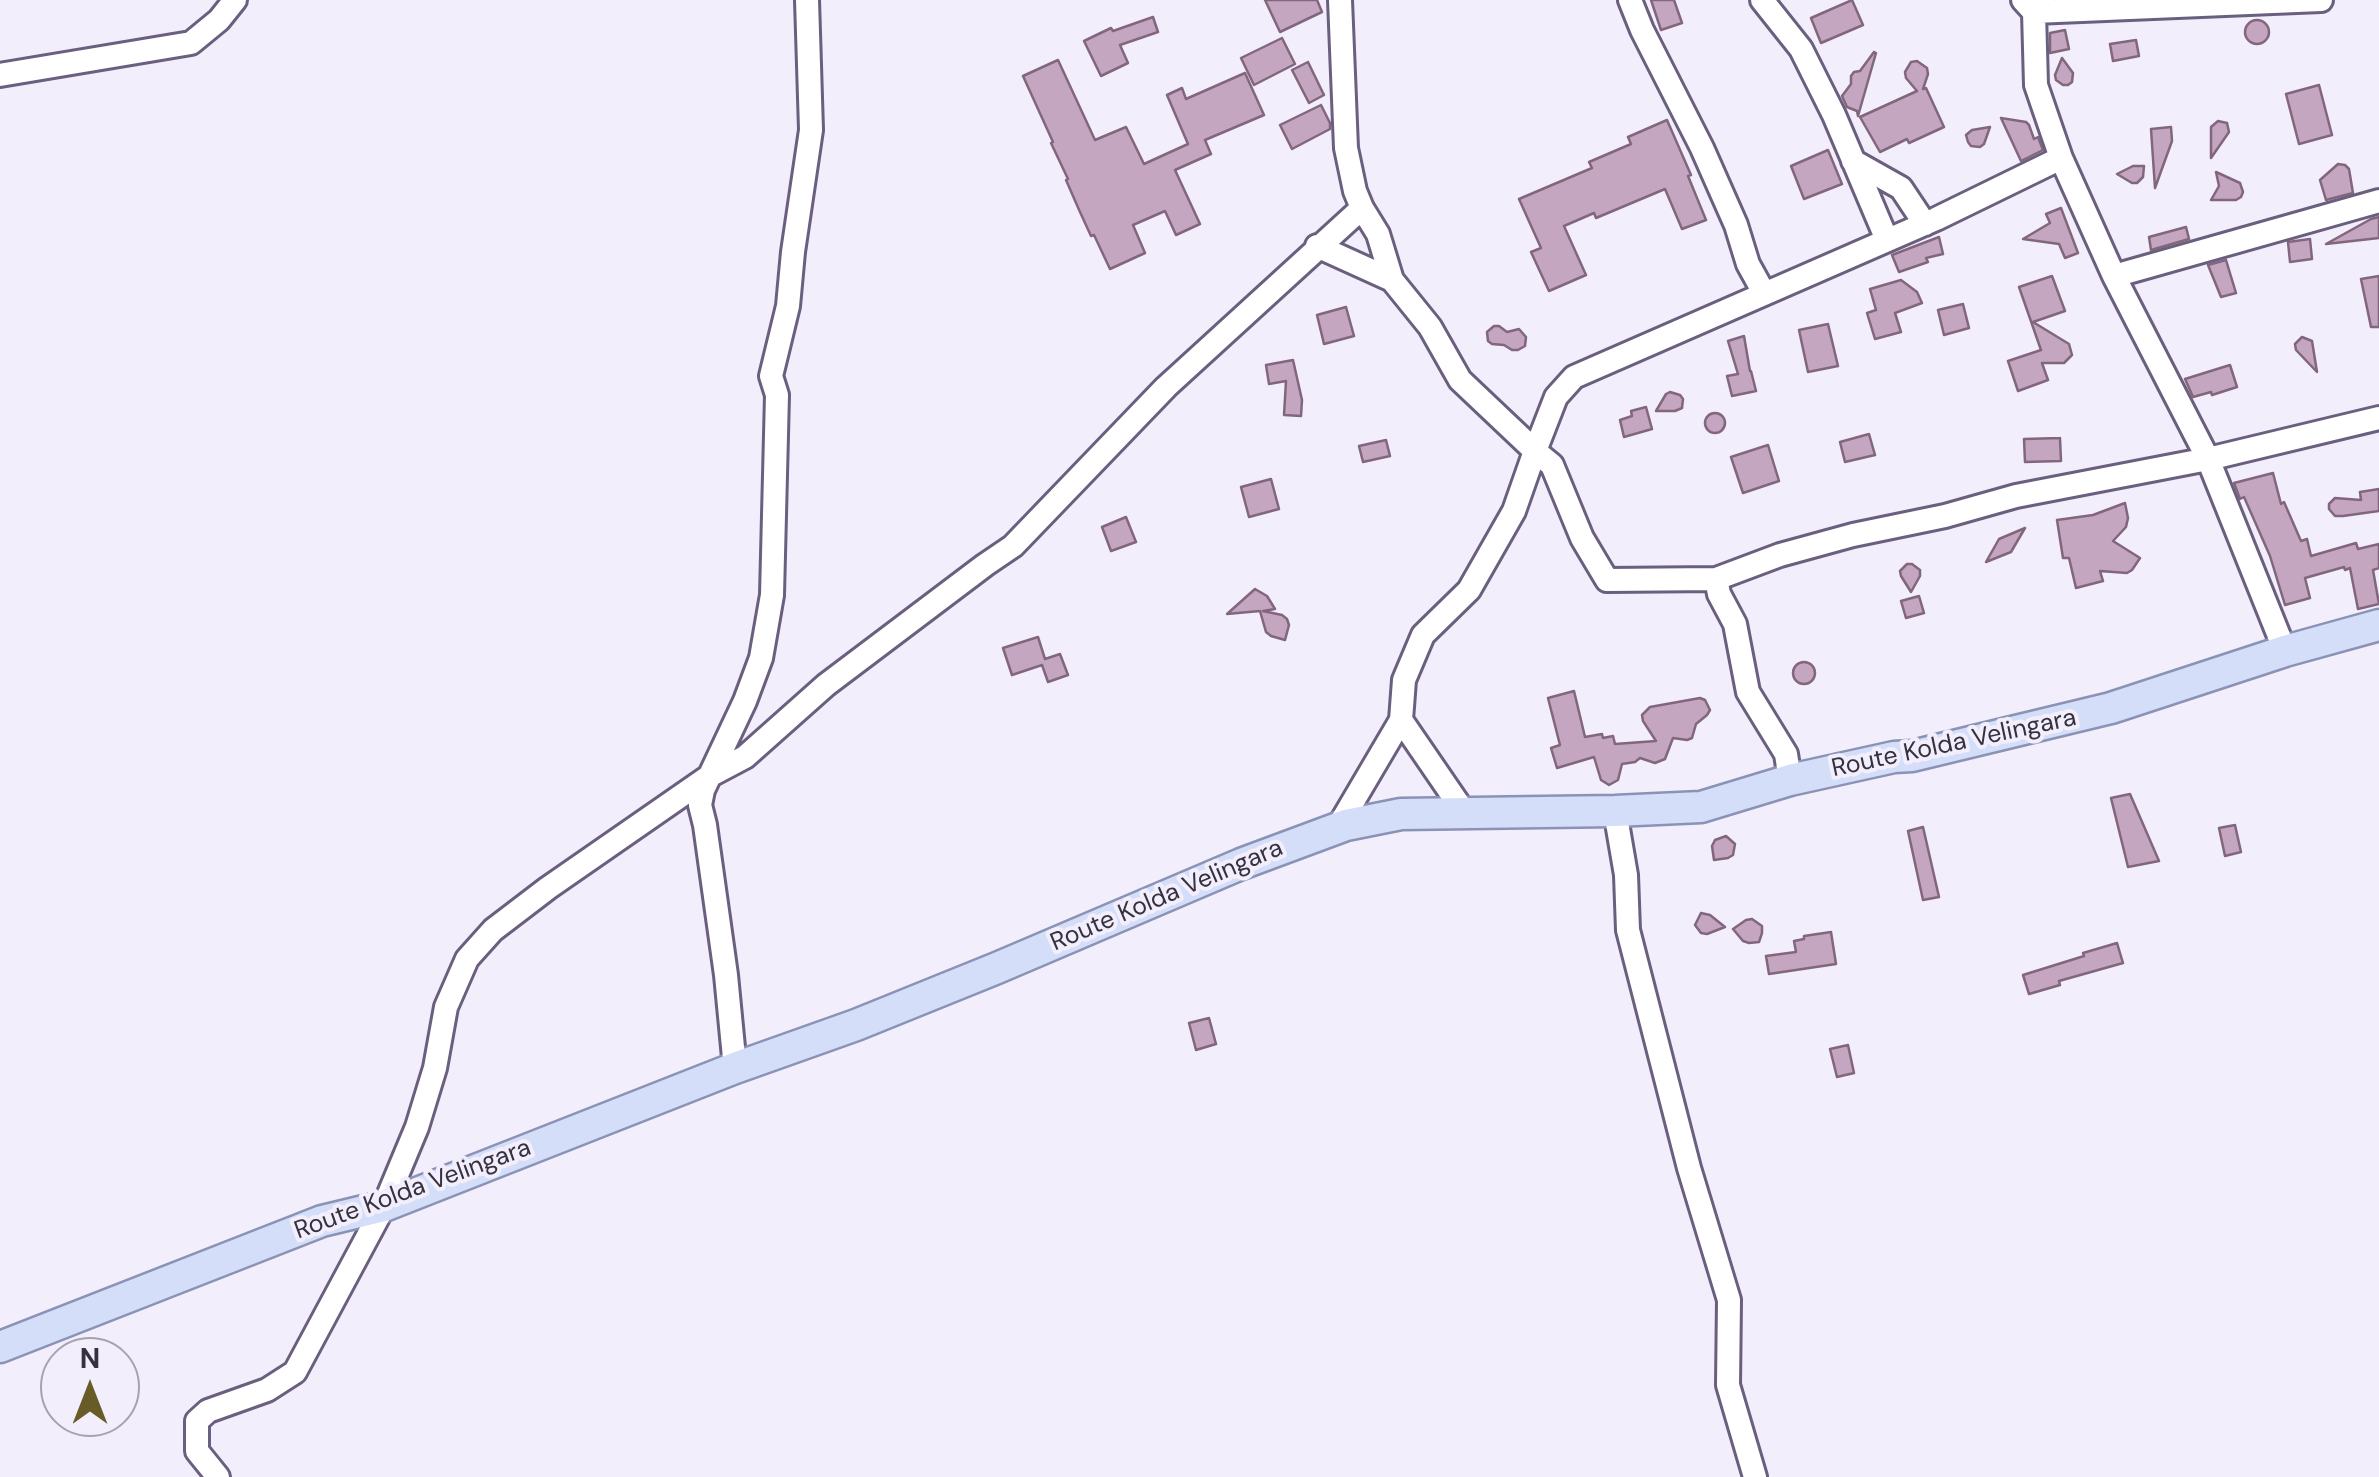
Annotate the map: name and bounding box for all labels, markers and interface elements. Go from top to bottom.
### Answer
street label: Route Kolda Velingara [1829,703,2079,785]
street label: Route Kolda Velingara [1046,833,1288,959]
street label: Route Kolda Velingara [291,1133,535,1247]
north arrow [40,1337,140,1437]
text: N [80,1340,100,1377]

